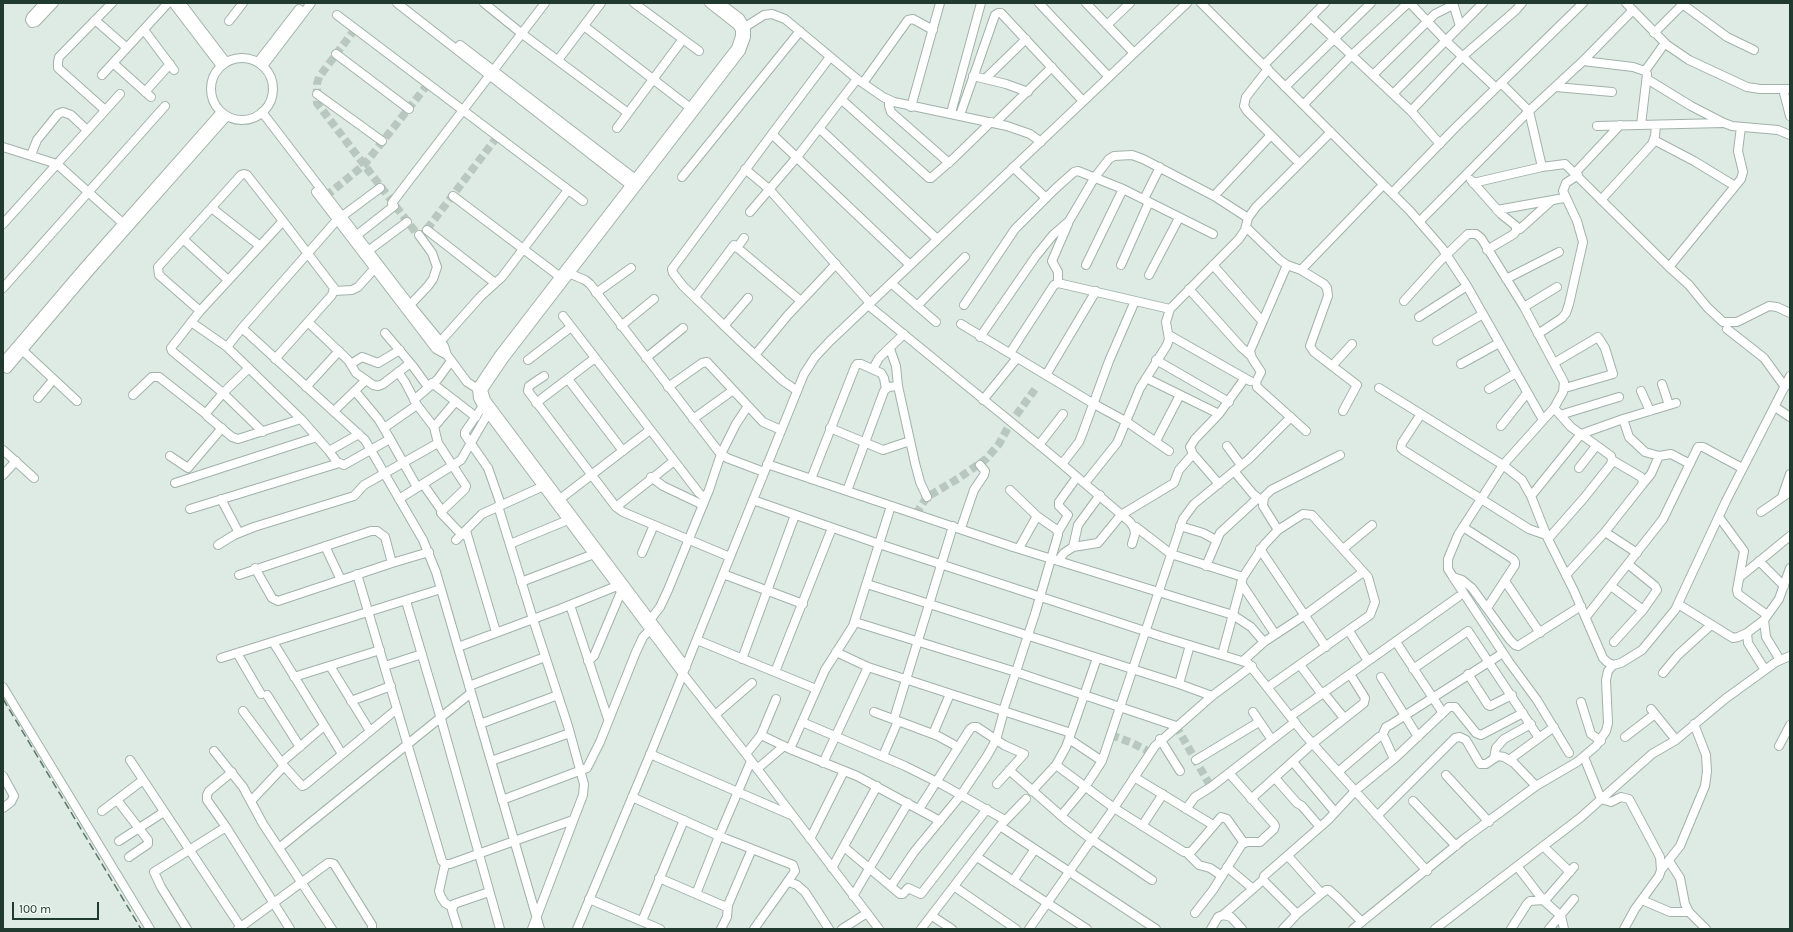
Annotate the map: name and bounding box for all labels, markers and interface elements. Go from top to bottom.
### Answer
scale bar [14,894,101,920]
text: 100 m [19,902,51,916]

